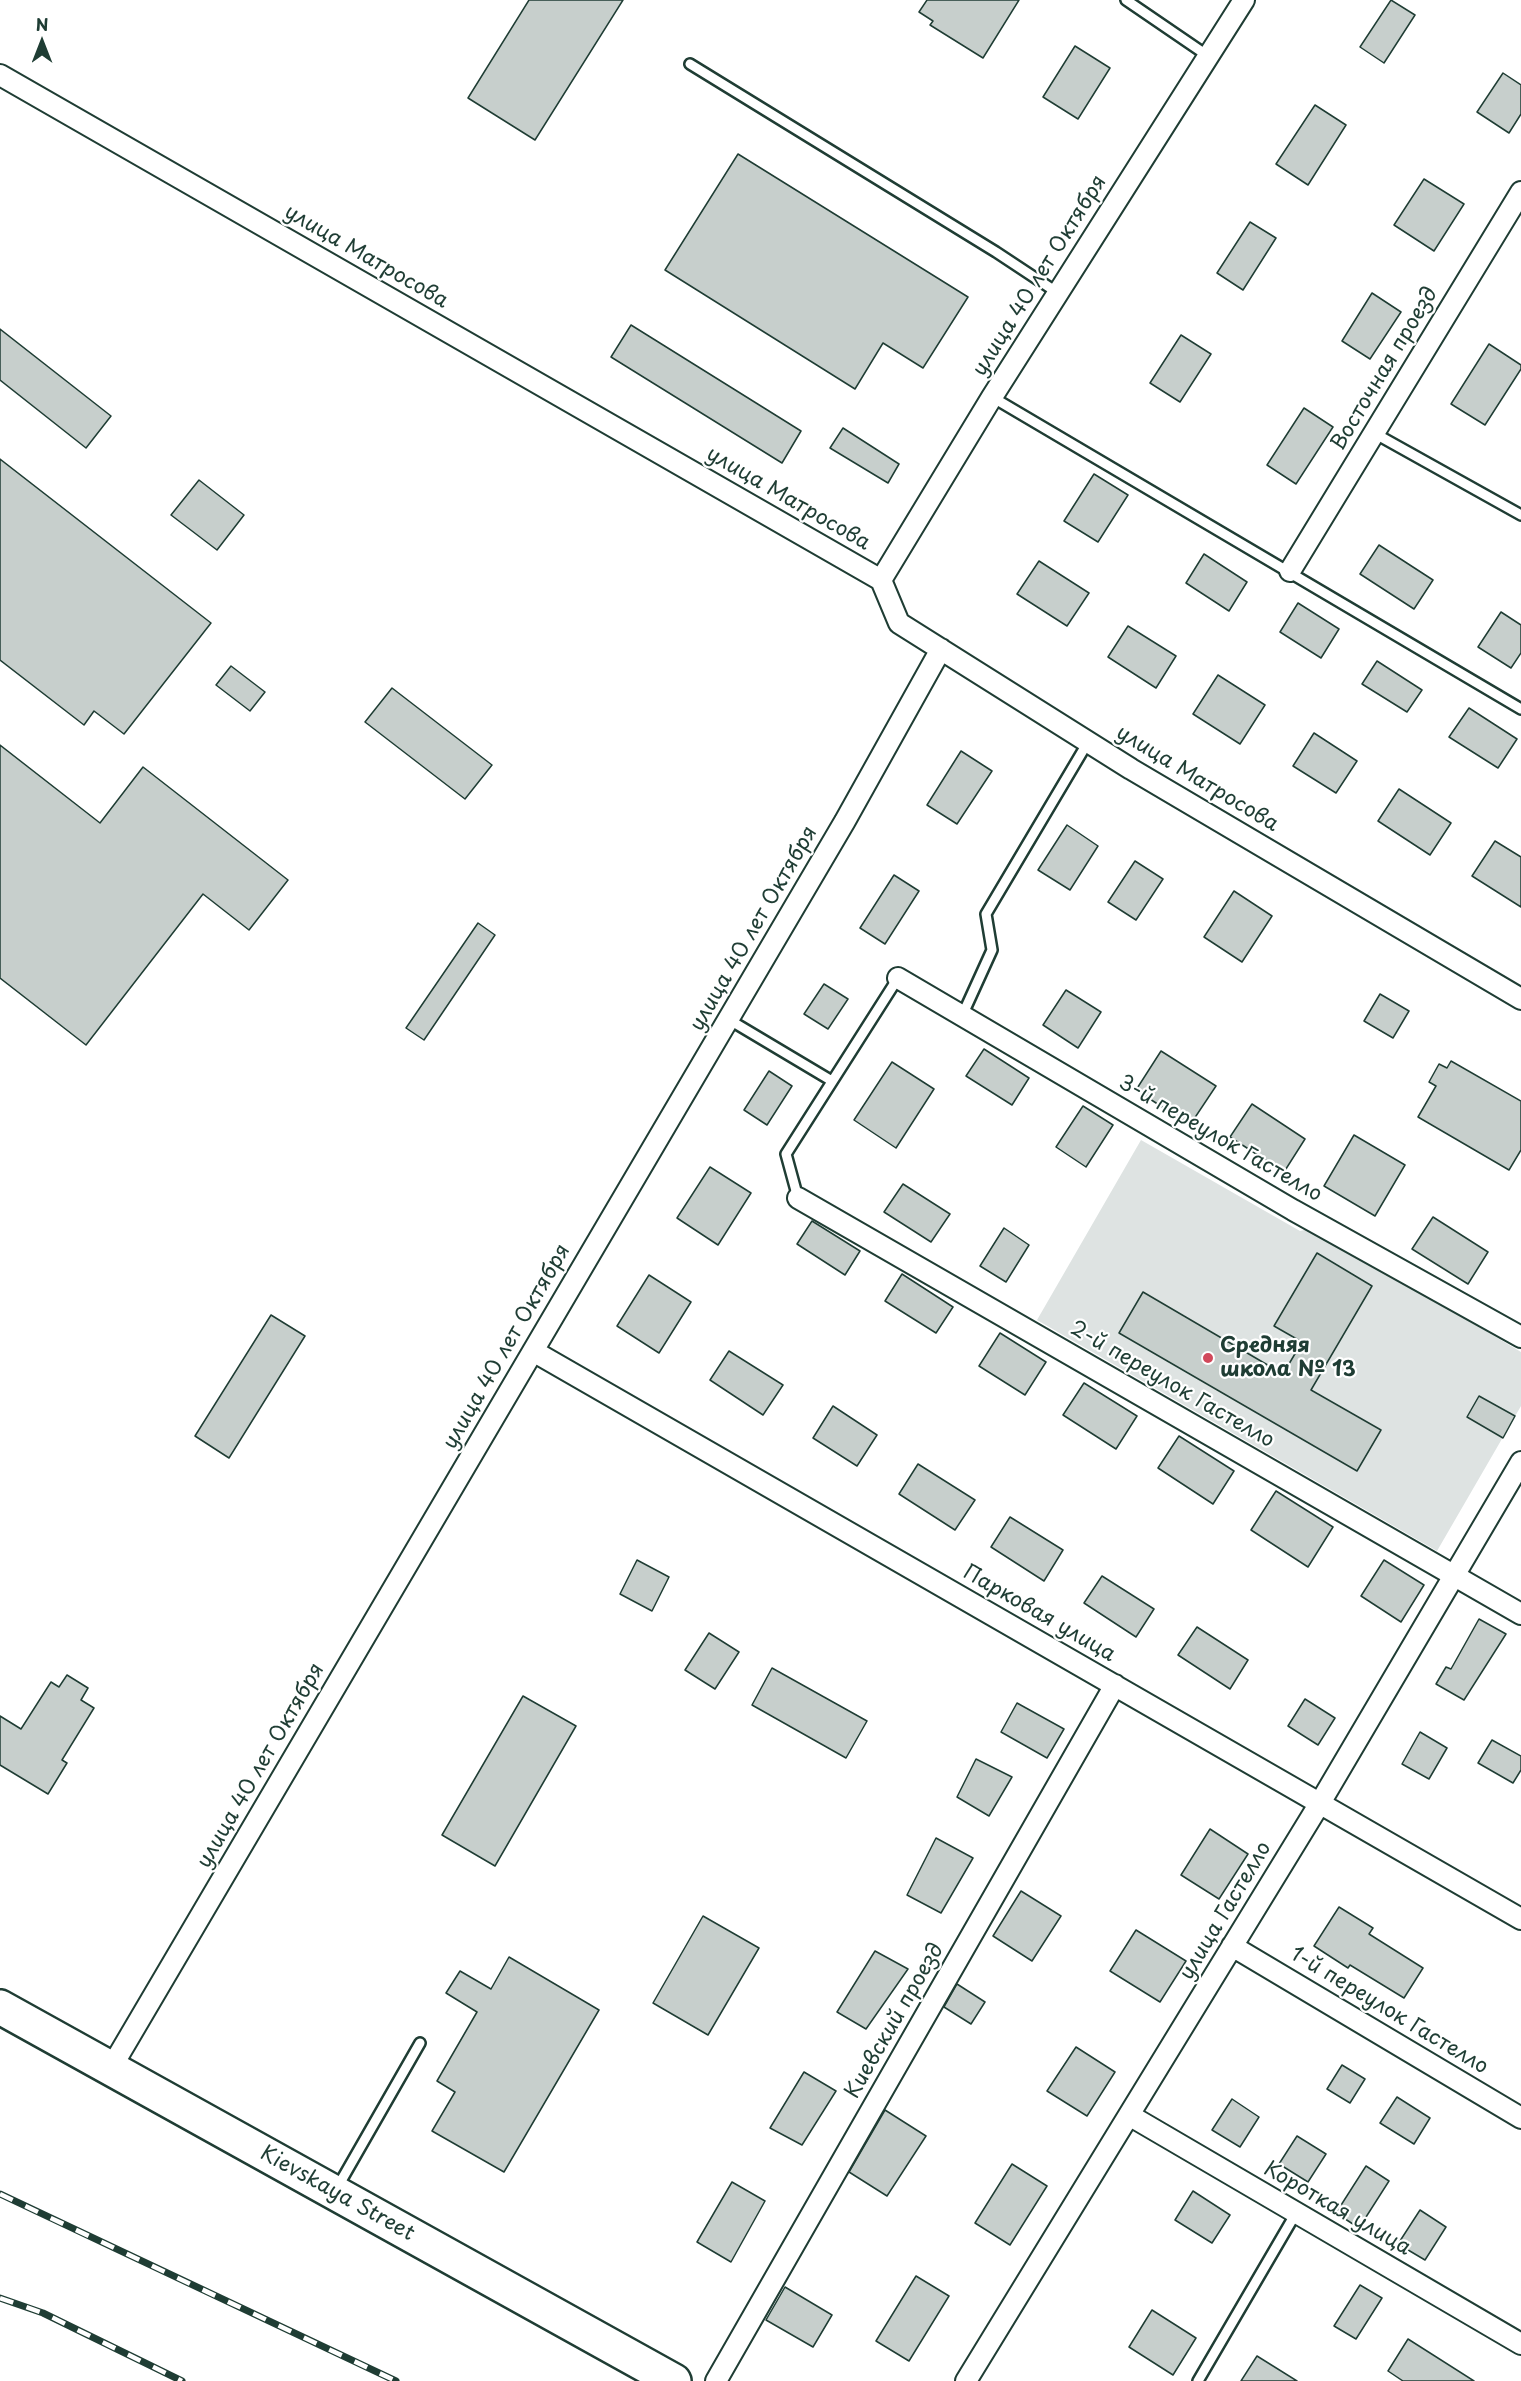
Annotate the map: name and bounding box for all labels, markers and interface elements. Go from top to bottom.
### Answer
north arrow [12,12,72,72]
text: N [36,12,48,36]
street label: улица 40 лет Октября [968,171,1112,381]
street label: улица Матросова [280,200,452,314]
street label: Восточная проезд [1326,283,1444,455]
street label: улица Матросова [702,442,874,556]
street label: улица Матросова [1111,721,1283,837]
street label: улица 40 лет Октября [685,822,823,1036]
street label: 3-й переулок Гастелло [1114,1070,1326,1208]
street label: улица 40 лет Октября [438,1240,576,1454]
street label: 2-й переулок Гастелло [1065,1316,1279,1454]
place label: Средняя школа № 13 [1220,1333,1356,1383]
marker: Средняя школа № 13 [1201,1351,1215,1365]
street label: Парковая улица [958,1560,1120,1668]
street label: улица 40 лет Октября [192,1659,330,1873]
street label: улица Гастелло [1175,1837,1277,1985]
street label: Киевский проезд [840,1939,950,2103]
street label: 1-й переулок Гастелло [1285,1942,1493,2080]
street label: Kievskaya Street [255,2141,419,2247]
street label: Короткая улица [1259,2157,1415,2261]

